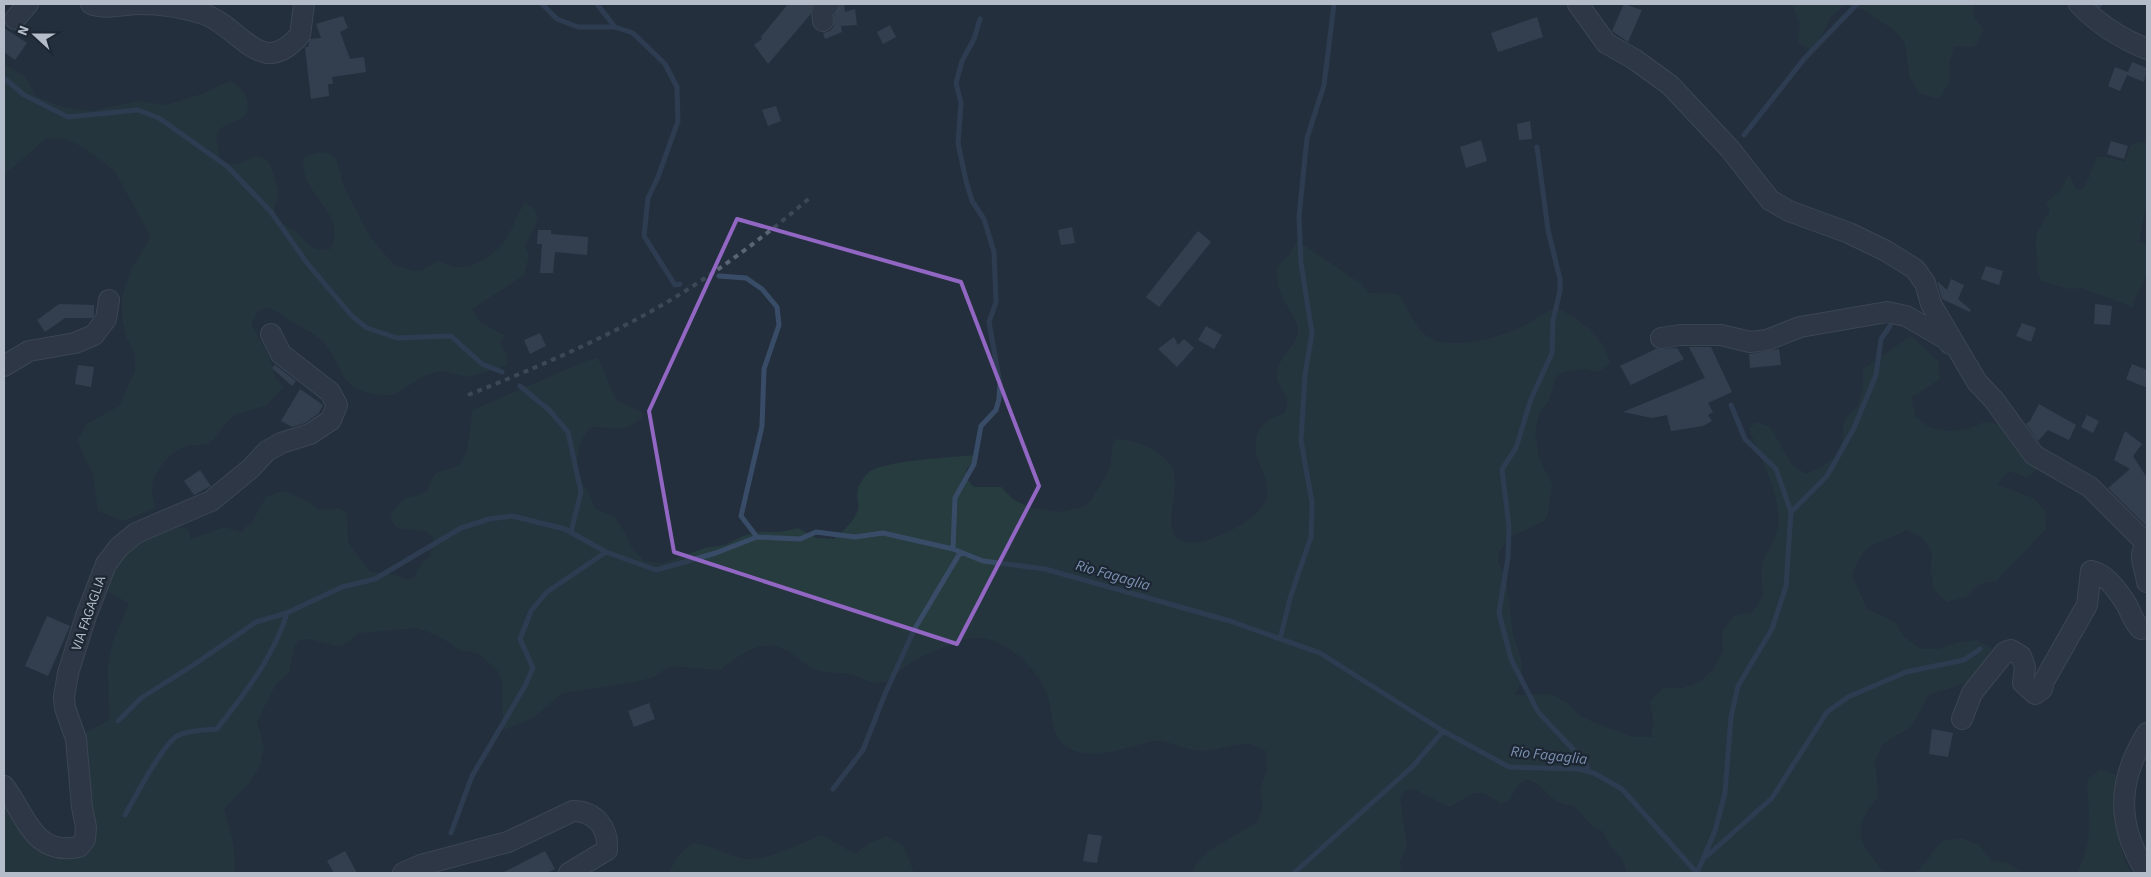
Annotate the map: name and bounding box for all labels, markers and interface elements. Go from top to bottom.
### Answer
north arrow [10,10,60,60]
text: N [13,23,35,39]
water label: Rio Fagaglia [1073,555,1153,596]
street label: VIA FAGAGLIA [67,573,111,653]
water label: Rio Fagaglia [1510,741,1588,770]

